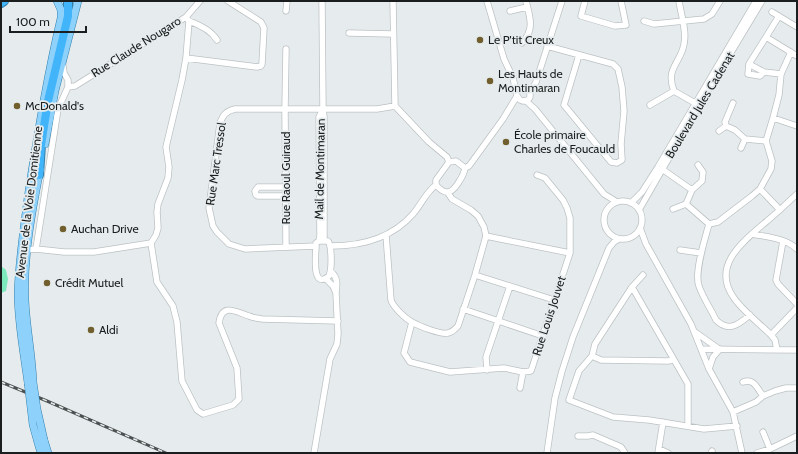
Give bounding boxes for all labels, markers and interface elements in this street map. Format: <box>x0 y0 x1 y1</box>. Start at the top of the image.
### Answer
scale bar <box>10 8 86 34</box>
street label: Rue Claude Nougaro <box>88 13 184 80</box>
text: 100 m <box>16 14 50 29</box>
place label: Le P'tit Creux <box>488 32 554 47</box>
marker: Le P'tit Creux <box>475 35 485 45</box>
street label: Boulevard Jules Cadenat <box>662 49 737 161</box>
place label: Les Hauts de Montimaran <box>498 66 563 95</box>
marker: Les Hauts de Montimaran <box>485 76 495 86</box>
place label: McDonald's <box>25 98 84 113</box>
marker: McDonald's <box>12 101 22 111</box>
street label: Mail de Montimaran <box>311 118 328 220</box>
street label: Rue Marc Tressol <box>202 121 229 207</box>
street label: Avenue de la Voie Domitienne <box>12 125 45 279</box>
place label: École primaire Charles de Foucauld <box>514 127 615 156</box>
street label: Rue Raoul Guiraud <box>278 132 293 224</box>
marker: École primaire Charles de Foucauld <box>501 137 511 147</box>
place label: Auchan Drive <box>71 221 139 236</box>
marker: Auchan Drive <box>58 224 68 234</box>
street label: Rue Louis Jouvet <box>529 274 568 358</box>
place label: Crédit Mutuel <box>55 275 123 290</box>
marker: Crédit Mutuel <box>42 278 52 288</box>
place label: Aldi <box>99 322 118 337</box>
marker: Aldi <box>86 325 96 335</box>

